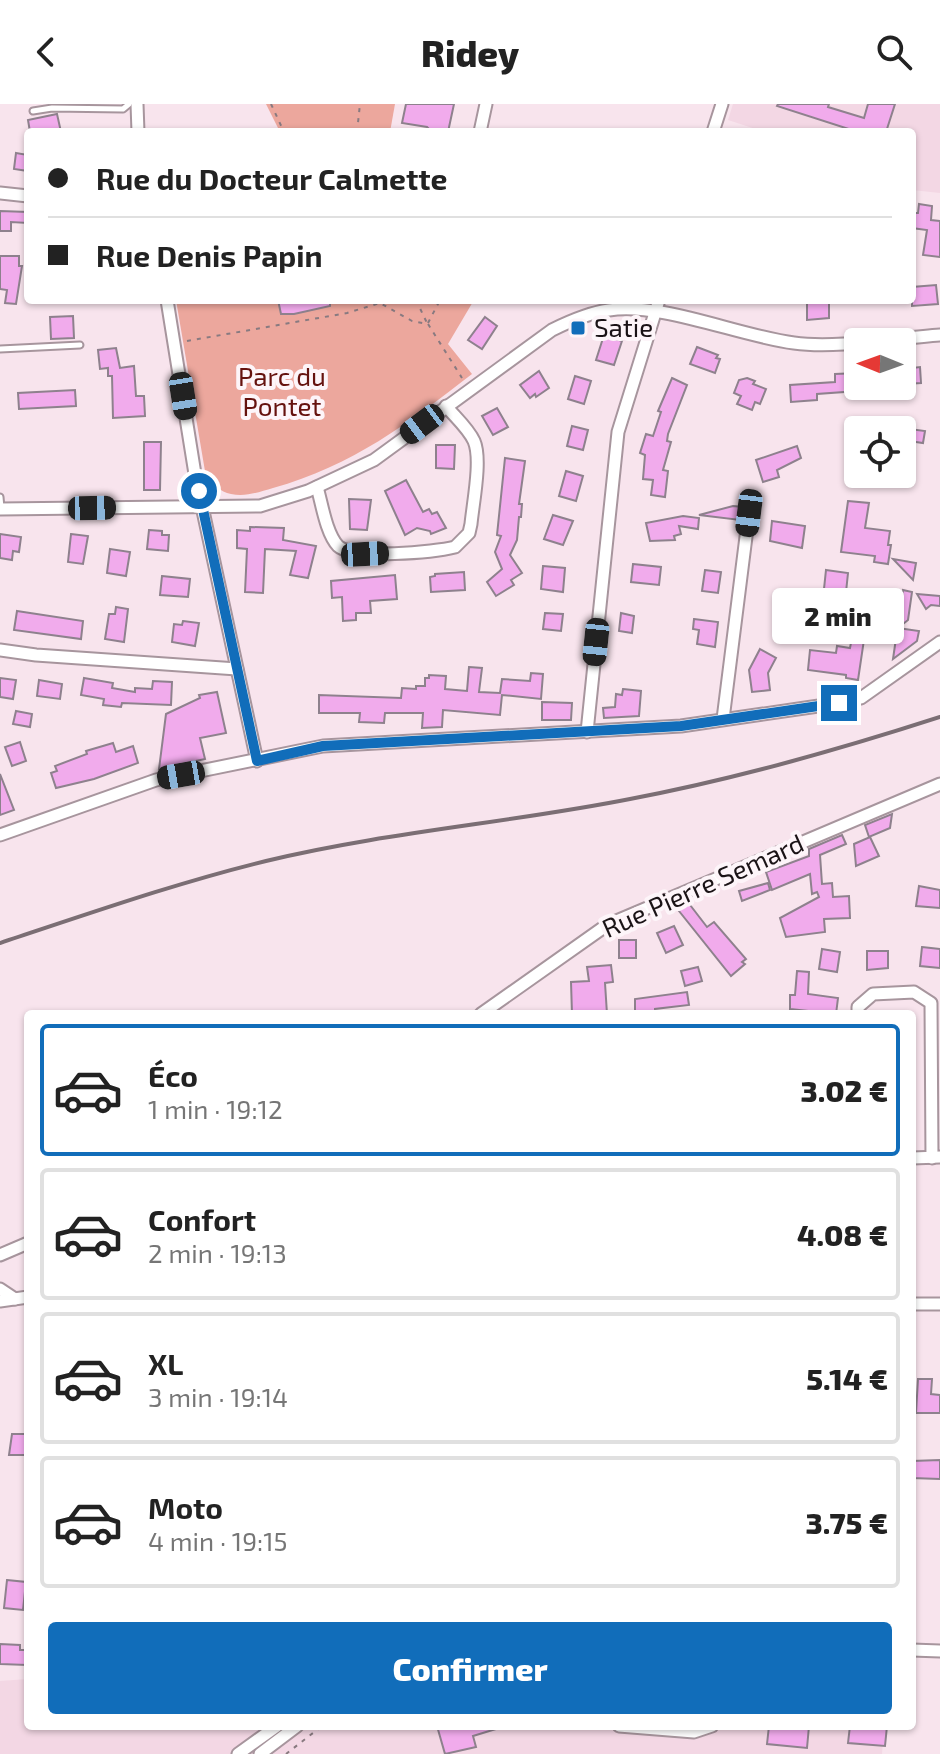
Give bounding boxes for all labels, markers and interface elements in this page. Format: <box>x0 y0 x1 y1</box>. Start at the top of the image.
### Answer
icon: back <box>24 30 68 74</box>
icon: search <box>872 30 916 74</box>
text: Ridey <box>421 31 519 74</box>
text: Rue du Docteur Calmette <box>96 160 447 196</box>
text: Rue Denis Papin <box>96 237 323 273</box>
place label: Satie <box>594 311 653 342</box>
marker: Satie <box>569 319 587 337</box>
north arrow <box>844 328 916 400</box>
map controls <box>844 328 916 488</box>
park label: Parc du Pontet <box>238 360 326 421</box>
car <box>167 370 199 422</box>
car <box>396 400 448 448</box>
button: locate <box>844 416 916 488</box>
route start <box>181 473 217 509</box>
car <box>734 488 764 538</box>
car <box>68 496 116 520</box>
car <box>340 541 390 567</box>
callout: 2 min <box>773 587 905 643</box>
text: 2 min <box>804 600 872 631</box>
car <box>582 617 610 667</box>
route end <box>821 685 857 721</box>
car <box>155 759 207 791</box>
street label: Rue Pierre Semard <box>597 826 808 943</box>
icon: car <box>52 1054 124 1126</box>
text: Éco <box>148 1057 198 1093</box>
text: 3.02 € <box>800 1072 888 1108</box>
text: 1 min · 19:12 <box>148 1093 283 1124</box>
icon: car <box>52 1198 124 1270</box>
text: Confort <box>148 1201 256 1237</box>
text: 4.08 € <box>797 1216 888 1252</box>
text: 2 min · 19:13 <box>148 1237 287 1268</box>
icon: car <box>52 1342 124 1414</box>
text: XL <box>148 1345 183 1381</box>
text: 5.14 € <box>806 1360 888 1396</box>
text: 3 min · 19:14 <box>148 1381 288 1412</box>
icon: car <box>52 1486 124 1558</box>
text: Moto <box>148 1489 223 1525</box>
text: 3.75 € <box>806 1504 888 1540</box>
text: 4 min · 19:15 <box>148 1525 288 1556</box>
button: Confirmer <box>48 1622 892 1714</box>

